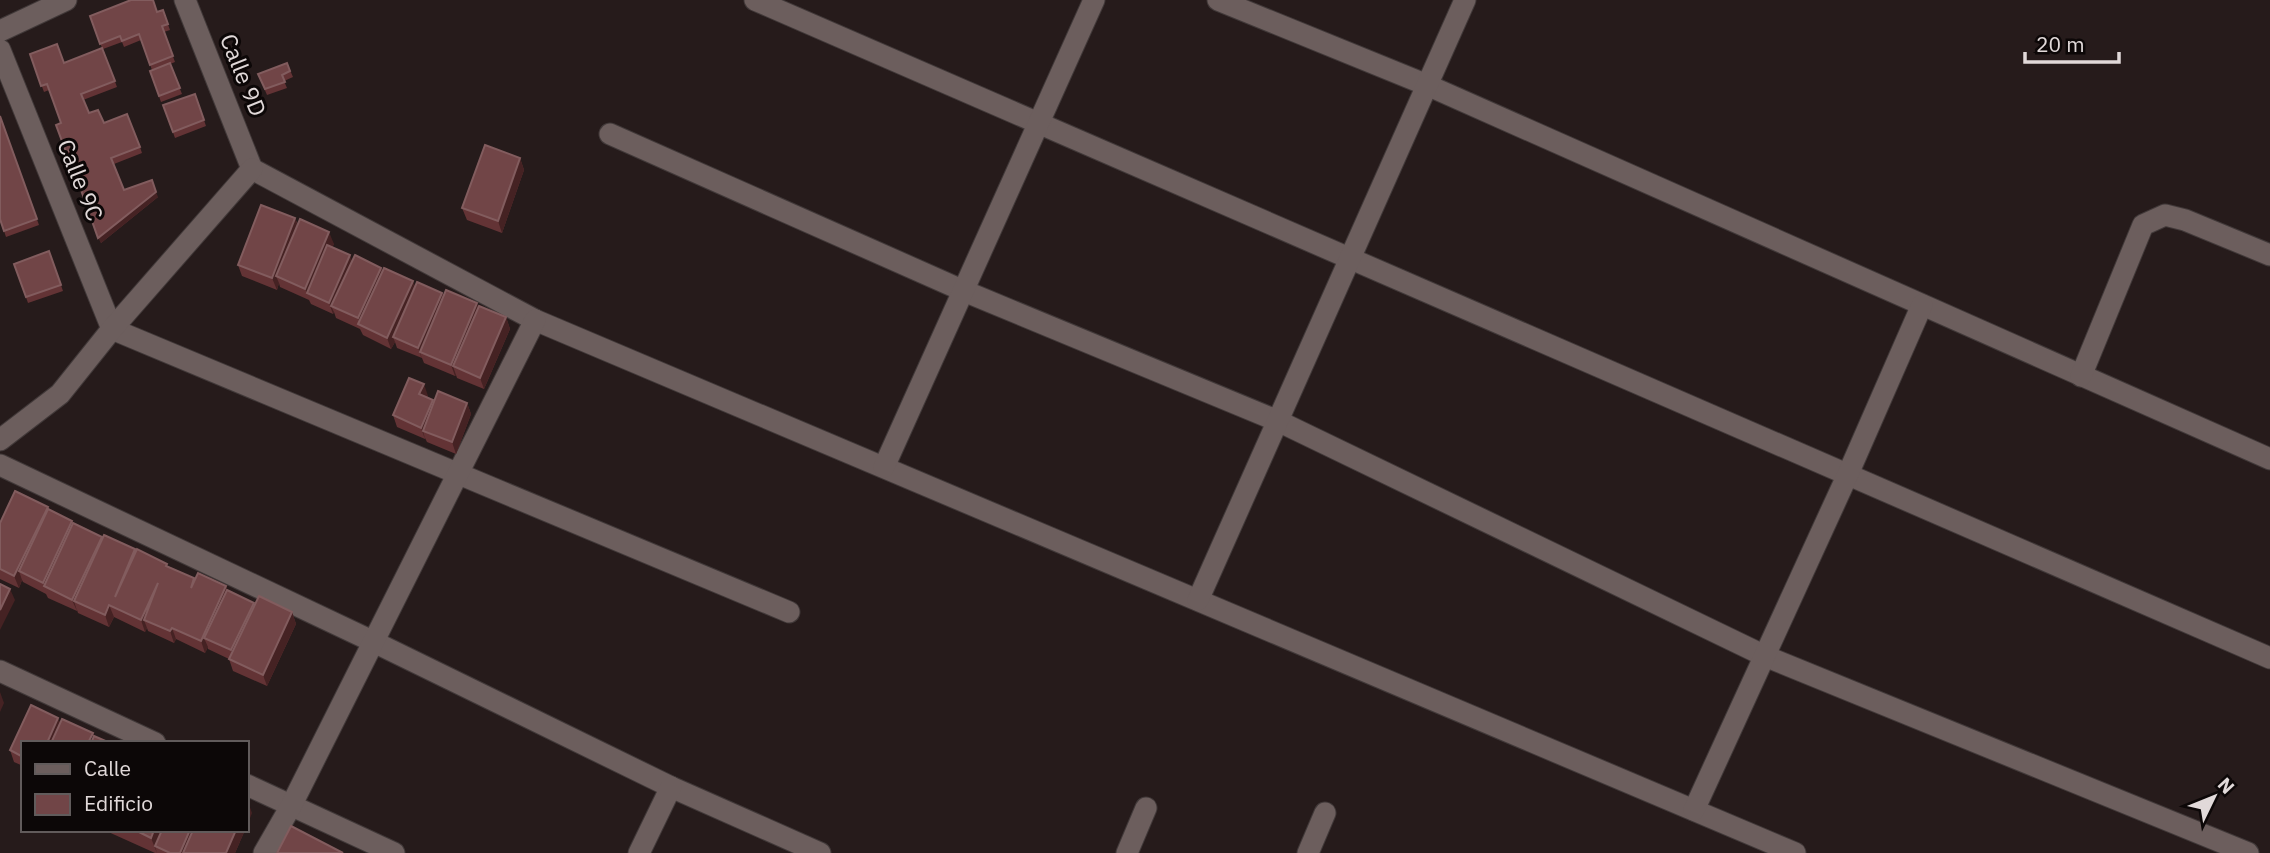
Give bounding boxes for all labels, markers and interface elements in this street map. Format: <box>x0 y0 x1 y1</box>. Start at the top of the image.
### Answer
scale bar <box>2025 21 2120 65</box>
street label: Calle 9D <box>214 29 274 120</box>
text: 20 m <box>2036 30 2085 58</box>
street label: Calle 9C <box>51 135 111 225</box>
legend <box>21 741 248 832</box>
text: Calle <box>84 754 131 782</box>
north arrow <box>2179 762 2249 832</box>
text: N <box>2213 772 2240 799</box>
text: Edificio <box>84 789 153 817</box>

